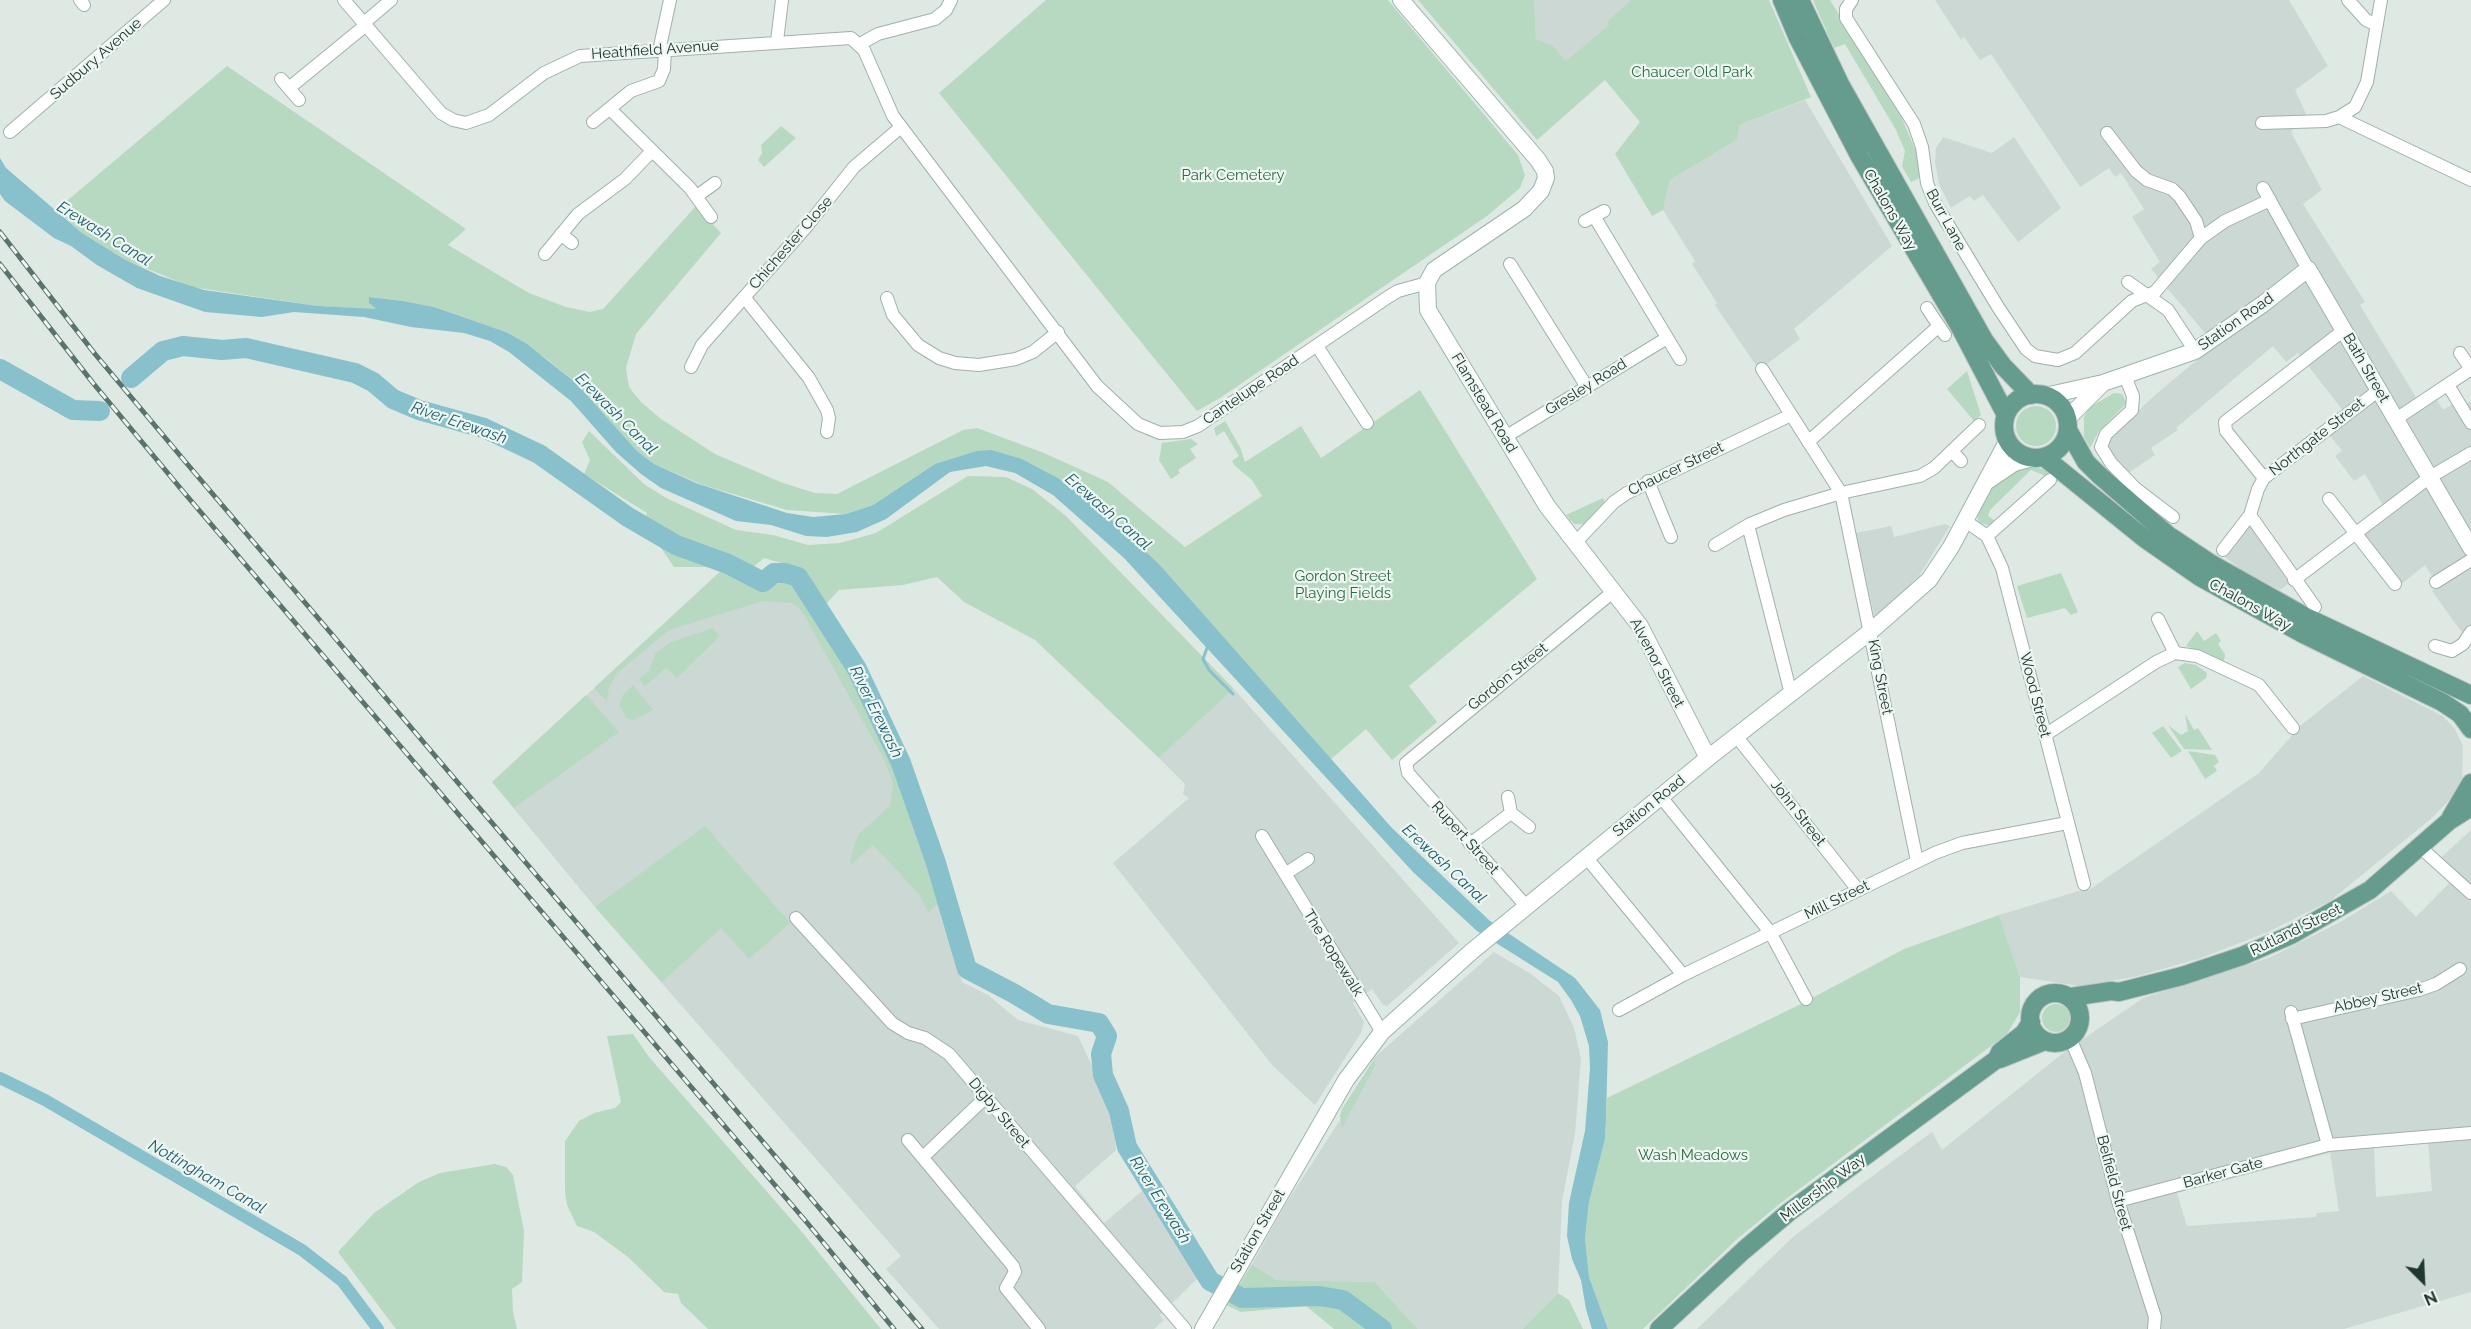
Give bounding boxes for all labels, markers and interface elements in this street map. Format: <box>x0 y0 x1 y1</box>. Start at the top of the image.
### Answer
street label: Sudbury Avenue <box>47 14 145 104</box>
street label: Heathfield Avenue <box>591 37 719 63</box>
park label: Chaucer Old Park <box>1631 63 1753 81</box>
park label: Park Cemetery <box>1181 166 1285 184</box>
street label: Chalons Way <box>1859 166 1921 254</box>
street label: Burr Lane <box>1922 186 1970 254</box>
street label: Chichester Close <box>746 193 836 293</box>
water label: Erewash Canal <box>53 197 155 271</box>
street label: Station Road <box>2195 289 2277 355</box>
street label: Bath Street <box>2339 330 2393 406</box>
street label: Flamstead Road <box>1447 350 1521 456</box>
street label: Cantelupe Road <box>1200 351 1302 429</box>
street label: Gresley Road <box>1542 355 1630 419</box>
water label: Erewash Canal <box>571 369 661 459</box>
street label: Northgate Street <box>2266 394 2368 480</box>
water label: River Erewash <box>409 398 509 448</box>
street label: Chaucer Street <box>1625 438 1727 500</box>
water label: Erewash Canal <box>1061 469 1155 555</box>
park label: Gordon Street Playing Fields <box>1294 567 1392 602</box>
street label: Chalons Way <box>2206 575 2294 635</box>
street label: Alvenor Street <box>1626 615 1688 711</box>
street label: King Street <box>1864 638 1896 716</box>
street label: Gordon Street <box>1465 639 1551 715</box>
street label: Wood Street <box>2016 650 2054 740</box>
water label: River Erewash <box>845 663 907 761</box>
street label: Station Road <box>1609 771 1689 841</box>
street label: John Street <box>1767 776 1829 850</box>
street label: Rupert Street <box>1427 798 1503 878</box>
water label: Erewash Canal <box>1398 820 1490 908</box>
street label: Mill Street <box>1802 877 1872 923</box>
street label: Rutland Street <box>2247 900 2345 960</box>
street label: The Ropewalk <box>1299 906 1367 1000</box>
street label: Abbey Street <box>2332 979 2424 1017</box>
street label: Digby Street <box>965 1074 1033 1152</box>
street label: Belfield Street <box>2093 1133 2135 1233</box>
water label: Nottingham Canal <box>145 1136 269 1218</box>
park label: Wash Meadows <box>1638 1146 1748 1164</box>
street label: Millership Way <box>1777 1150 1869 1226</box>
water label: River Erewash <box>1125 1153 1195 1247</box>
street label: Barker Gate <box>2181 1154 2265 1192</box>
street label: Station Street <box>1227 1186 1289 1276</box>
north arrow <box>2393 1251 2453 1311</box>
text: N <box>2421 1287 2440 1309</box>

